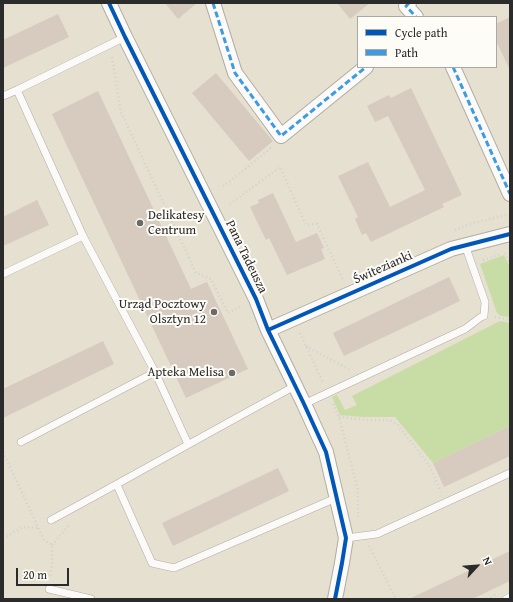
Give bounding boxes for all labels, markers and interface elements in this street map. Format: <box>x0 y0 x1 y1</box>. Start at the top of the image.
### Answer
legend <box>357 16 497 68</box>
text: Cycle path <box>395 24 447 41</box>
text: Path <box>395 44 418 61</box>
place label: Delikatesy Centrum <box>148 208 204 239</box>
marker: Delikatesy Centrum <box>135 218 145 228</box>
street label: Pana Tadeusza <box>222 218 270 296</box>
street label: Świtezianki <box>351 248 415 288</box>
place label: Urząd Pocztowy Olsztyn 12 <box>119 297 206 328</box>
marker: Urząd Pocztowy Olsztyn 12 <box>209 307 219 317</box>
place label: Apteka Melisa <box>147 365 224 381</box>
marker: Apteka Melisa <box>227 368 237 378</box>
north arrow <box>457 546 497 586</box>
text: N <box>479 554 497 568</box>
scale bar <box>18 560 71 586</box>
text: 20 m <box>23 566 47 583</box>

